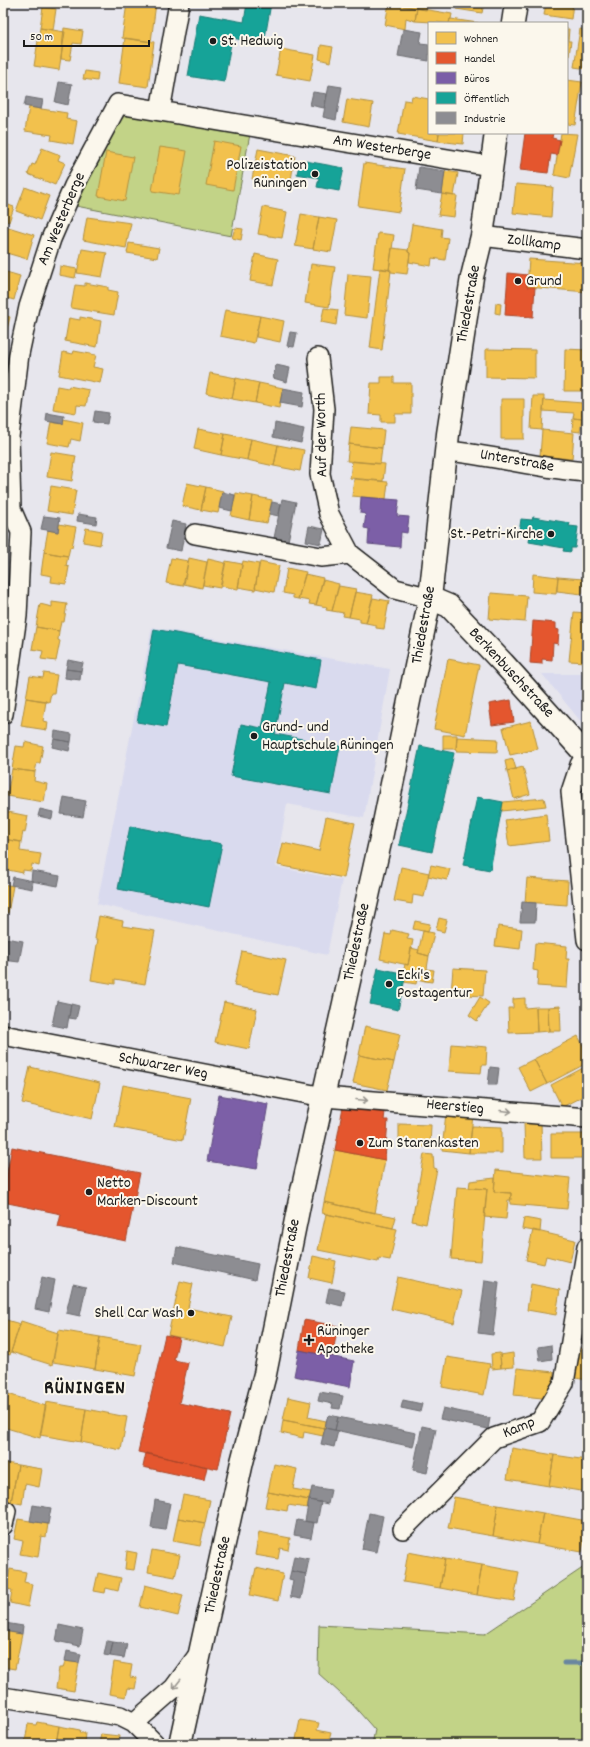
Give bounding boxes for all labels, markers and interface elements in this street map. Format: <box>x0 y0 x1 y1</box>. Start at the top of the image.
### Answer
scale bar <box>24 22 149 48</box>
legend <box>428 22 568 134</box>
text: 50 m <box>30 29 53 46</box>
place label: St. Hedwig <box>221 30 283 53</box>
text: Wohnen <box>464 31 499 48</box>
marker: St. Hedwig <box>208 36 218 46</box>
text: Handel <box>464 51 495 68</box>
text: Büros <box>464 71 490 88</box>
text: Öffentlich <box>464 91 509 108</box>
text: Industrie <box>464 111 505 128</box>
street label: Am Westerberge <box>331 129 433 167</box>
place label: Polizeistation Rüningen <box>226 154 307 195</box>
street label: Am Westerberge <box>32 169 92 269</box>
marker: Polizeistation Rüningen <box>310 169 320 179</box>
street label: Zollkamp <box>506 228 562 258</box>
street label: Thiedestraße <box>451 263 487 345</box>
place label: Grund <box>526 270 562 293</box>
marker: Grund <box>513 276 523 286</box>
street label: Auf der Worth <box>310 393 334 477</box>
street label: Unterstraße <box>478 443 556 479</box>
place label: St.-Petri-Kirche <box>450 523 543 546</box>
marker: St.-Petri-Kirche <box>546 529 556 539</box>
street label: Thiedestraße <box>406 584 442 666</box>
street label: Berkenbuschstraße <box>463 623 559 723</box>
place label: Grund- und Hauptschule Rüningen <box>262 716 394 757</box>
marker: Grund- und Hauptschule Rüningen <box>249 731 259 741</box>
street label: Thiedestraße <box>338 901 376 983</box>
place label: Ecki's Postagentur <box>397 964 472 1005</box>
marker: Ecki's Postagentur <box>384 979 394 989</box>
street label: Schwarzer Weg <box>116 1046 210 1086</box>
street label: Heerstieg <box>425 1093 485 1121</box>
one-way arrow <box>355 1096 368 1103</box>
one-way arrow <box>499 1108 512 1115</box>
place label: Zum Starenkasten <box>368 1132 479 1155</box>
marker: Zum Starenkasten <box>355 1138 365 1148</box>
place label: Netto Marken-Discount <box>97 1172 198 1213</box>
marker: Netto Marken-Discount <box>84 1187 94 1197</box>
street label: Thiedestraße <box>269 1217 307 1299</box>
place label: Shell Car Wash <box>95 1302 183 1325</box>
marker: Shell Car Wash <box>186 1308 196 1318</box>
place label: Rüninger Apotheke <box>317 1320 374 1361</box>
marker: Rüninger Apotheke <box>304 1335 314 1345</box>
district label: RÜNINGEN <box>44 1375 126 1403</box>
street label: Kamp <box>499 1411 539 1445</box>
street label: Thiedestraße <box>199 1534 237 1616</box>
one-way arrow <box>172 1678 181 1689</box>

